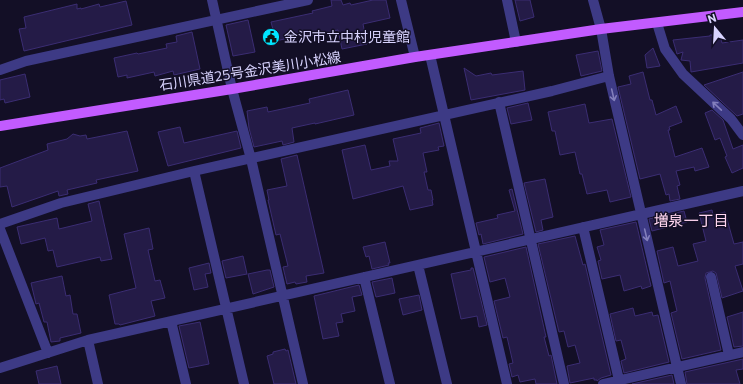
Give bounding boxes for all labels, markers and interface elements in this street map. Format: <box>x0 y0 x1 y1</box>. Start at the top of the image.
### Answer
north arrow <box>695 8 735 48</box>
text: N <box>706 11 718 25</box>
public building icon: 金沢市立中村児童館 <box>261 27 281 47</box>
place label: 金沢市立中村児童館 <box>284 28 410 45</box>
street label: 石川県道25号金沢美川小松線 <box>158 48 342 93</box>
one-way arrow <box>610 88 618 101</box>
one-way arrow <box>712 101 722 110</box>
district label: 増泉一丁目 <box>653 211 729 229</box>
one-way arrow <box>643 228 651 241</box>

